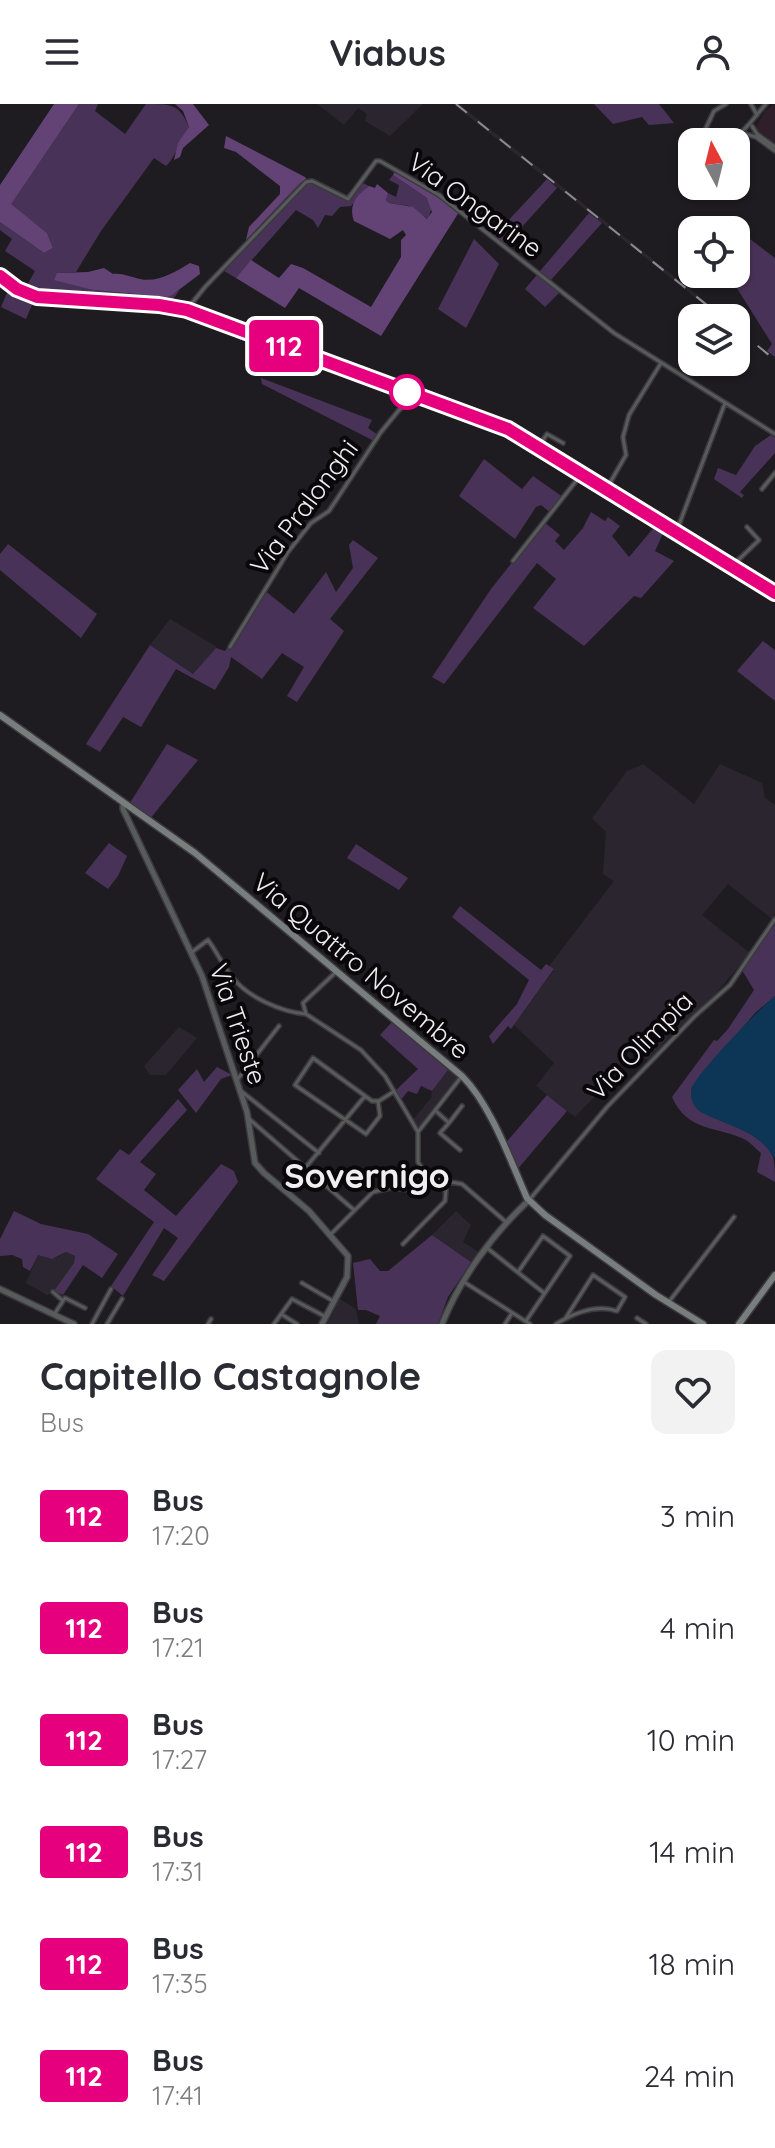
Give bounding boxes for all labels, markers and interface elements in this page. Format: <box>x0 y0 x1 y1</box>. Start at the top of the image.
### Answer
icon: menu <box>40 30 84 74</box>
text: Viabus <box>329 30 446 75</box>
icon: person <box>691 30 735 74</box>
north arrow <box>678 128 750 200</box>
map controls <box>678 128 750 376</box>
street label: Via Ongarine <box>402 145 549 264</box>
button: locate <box>678 216 750 288</box>
button: layers <box>678 304 750 376</box>
line badge: 112 <box>238 320 330 372</box>
text: 112 <box>265 328 303 363</box>
unlabelled marker <box>390 375 424 409</box>
street label: Via Pralonghi <box>242 433 365 580</box>
street label: Via Quattro Novembre <box>246 865 476 1066</box>
street label: Via Trieste <box>202 959 275 1089</box>
street label: Via Olimpia <box>580 985 699 1107</box>
district label: Sovernigo <box>284 1154 450 1197</box>
button: heart <box>651 1350 735 1434</box>
text: Capitello Castagnole <box>40 1352 421 1400</box>
text: Bus <box>40 1406 84 1439</box>
text: Bus <box>152 1481 204 1519</box>
text: 3 min <box>660 1497 735 1535</box>
text: 112 <box>65 1498 103 1533</box>
text: 17:20 <box>152 1519 210 1552</box>
text: Bus <box>152 1593 204 1631</box>
text: 4 min <box>660 1609 735 1647</box>
text: 112 <box>65 1610 103 1645</box>
text: 17:21 <box>152 1631 204 1664</box>
text: Bus <box>152 1705 204 1743</box>
text: 10 min <box>647 1721 735 1759</box>
text: 112 <box>65 1722 103 1757</box>
text: 17:27 <box>152 1743 207 1776</box>
text: Bus <box>152 1817 204 1855</box>
text: 14 min <box>649 1833 735 1871</box>
text: 112 <box>65 1834 103 1869</box>
text: 17:31 <box>152 1855 203 1888</box>
text: Bus <box>152 1929 204 1967</box>
text: 18 min <box>648 1945 735 1983</box>
text: 112 <box>65 1946 103 1981</box>
text: 17:35 <box>152 1967 208 2000</box>
text: Bus <box>152 2041 204 2079</box>
text: 24 min <box>644 2057 735 2095</box>
text: 112 <box>65 2058 103 2093</box>
text: 17:41 <box>152 2079 203 2112</box>

